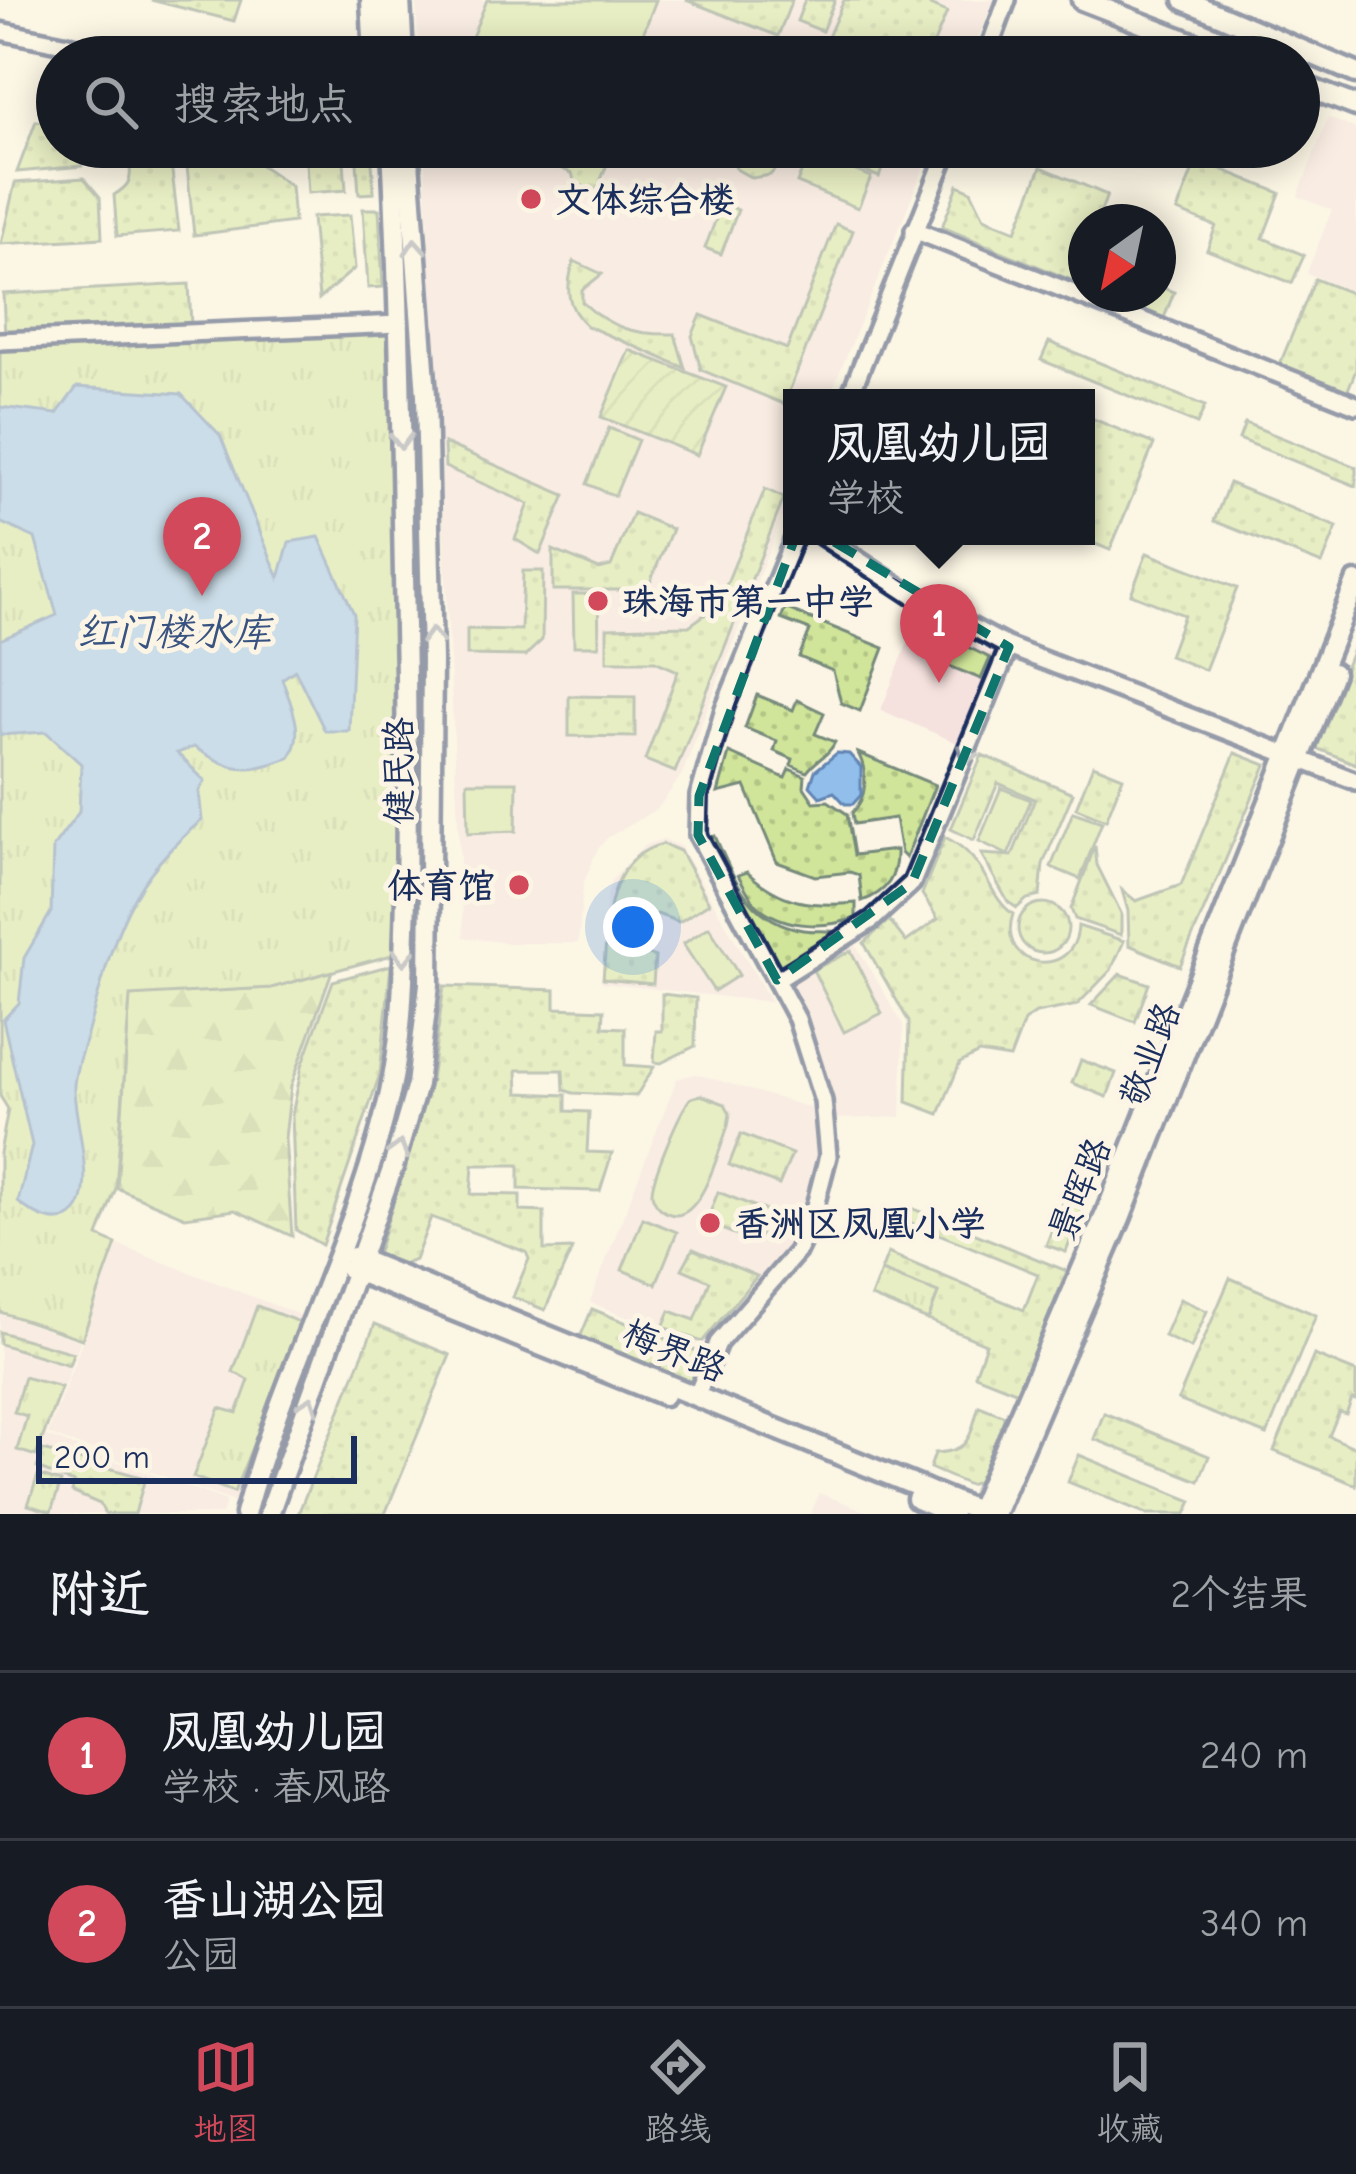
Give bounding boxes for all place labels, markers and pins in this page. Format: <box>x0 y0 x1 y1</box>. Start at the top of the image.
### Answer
place label: 文体综合楼 <box>555 180 735 221</box>
marker: 文体综合楼 <box>518 186 544 212</box>
pin: 2 <box>163 497 241 596</box>
place label: 珠海市第一中学 <box>622 582 874 623</box>
pin: 1 <box>900 584 978 683</box>
marker: 珠海市第一中学 <box>585 588 611 614</box>
place label: 体育馆 <box>387 866 495 907</box>
marker: 体育馆 <box>506 872 532 898</box>
place label: 香洲区凤凰小学 <box>734 1204 986 1245</box>
marker: 香洲区凤凰小学 <box>697 1210 723 1236</box>

